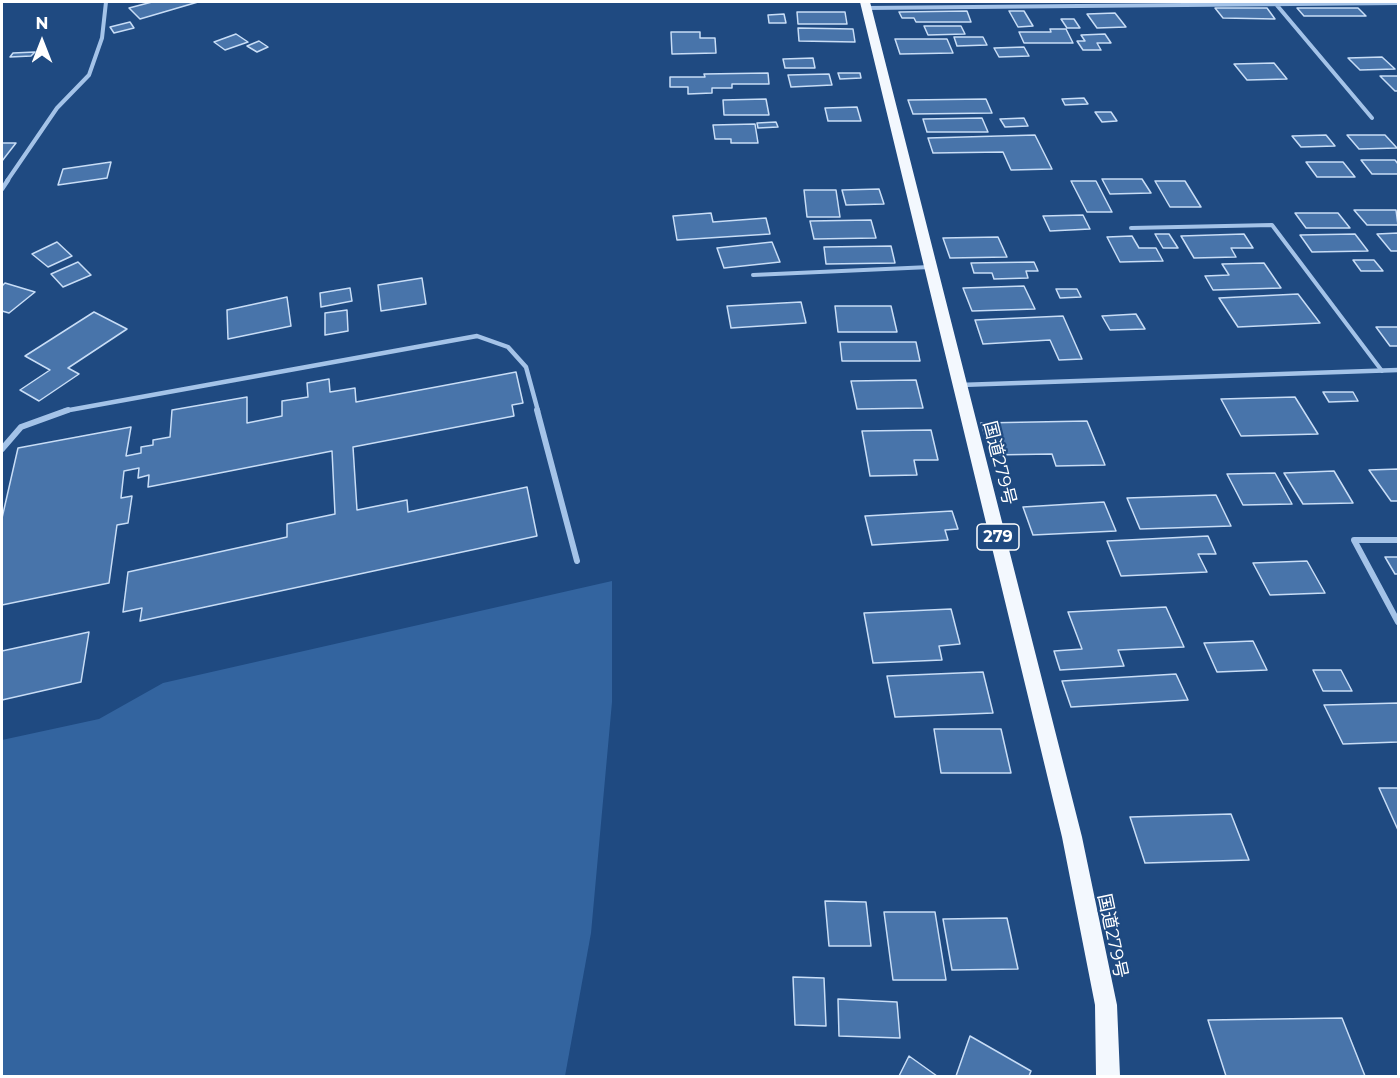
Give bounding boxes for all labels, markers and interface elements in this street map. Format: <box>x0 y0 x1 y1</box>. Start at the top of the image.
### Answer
north arrow <box>12 12 72 72</box>
text: N <box>36 14 48 33</box>
street label: 国道279号 <box>978 419 1020 507</box>
road number: 279 <box>977 524 1019 550</box>
street label: 国道279号 <box>1093 892 1131 980</box>

